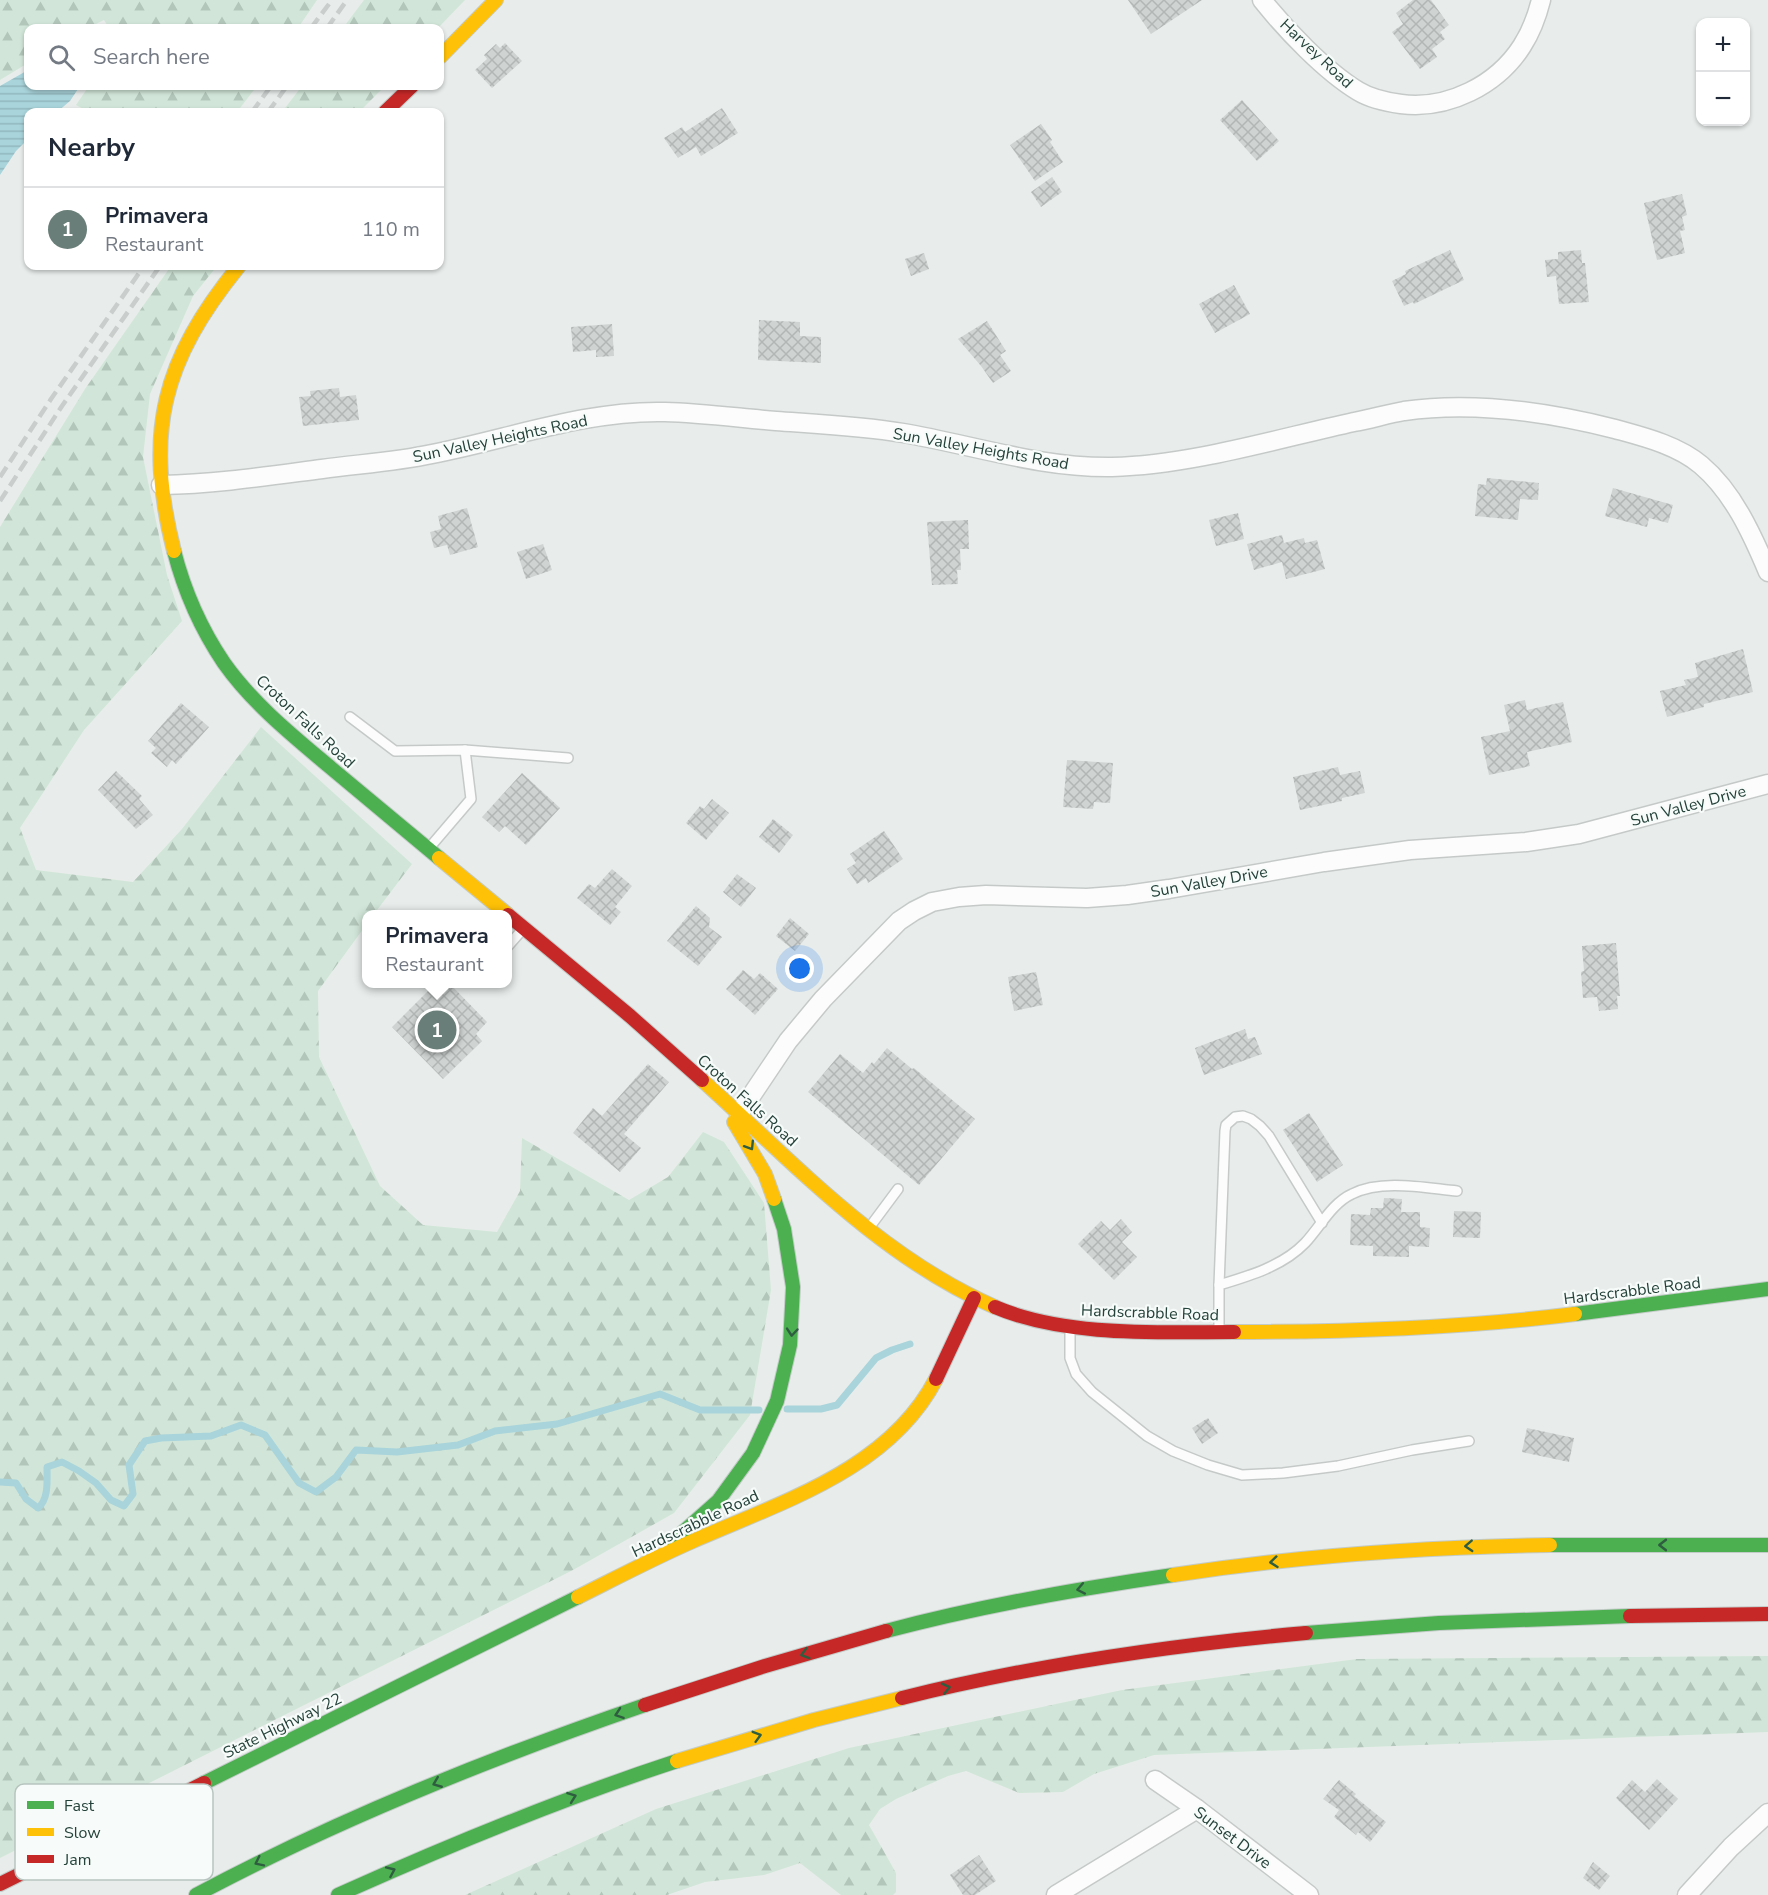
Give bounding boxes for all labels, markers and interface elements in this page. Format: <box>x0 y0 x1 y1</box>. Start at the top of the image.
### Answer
street label: Harvey Road <box>1275 14 1358 93</box>
map controls <box>1696 18 1750 126</box>
button: + <box>1696 18 1750 72</box>
search box <box>24 24 444 90</box>
icon: search <box>45 41 78 74</box>
text: Search here <box>93 42 210 72</box>
button: − <box>1696 72 1750 126</box>
text: Nearby <box>48 130 135 165</box>
text: Primavera <box>105 201 208 231</box>
text: 1 <box>62 216 74 243</box>
text: 110 m <box>362 216 420 243</box>
text: Restaurant <box>105 231 203 258</box>
street label: Sun Valley Heights Road <box>411 410 590 468</box>
street label: Sun Valley Heights Road <box>891 423 1071 475</box>
street label: Croton Falls Road <box>251 670 360 773</box>
street label: Sun Valley Drive <box>1628 780 1748 832</box>
street label: Sun Valley Drive <box>1149 861 1270 903</box>
popup <box>362 910 512 988</box>
text: Primavera <box>385 921 489 951</box>
text: Restaurant <box>385 951 483 978</box>
your location <box>785 954 814 983</box>
pin: 1 <box>418 1008 456 1052</box>
street label: Croton Falls Road <box>692 1050 802 1152</box>
one-way arrow <box>742 1140 754 1150</box>
street label: Hardscrabble Road <box>1562 1272 1702 1310</box>
street label: Hardscrabble Road <box>1081 1300 1219 1326</box>
one-way arrow <box>786 1328 799 1337</box>
street label: Hardscrabble Road <box>628 1485 763 1563</box>
one-way arrow <box>1659 1539 1668 1551</box>
one-way arrow <box>1464 1540 1473 1553</box>
one-way arrow <box>1270 1555 1279 1567</box>
one-way arrow <box>1076 1582 1086 1595</box>
one-way arrow <box>800 1647 811 1659</box>
one-way arrow <box>941 1682 951 1695</box>
street label: State Highway 22 <box>219 1688 345 1764</box>
one-way arrow <box>614 1706 625 1719</box>
one-way arrow <box>752 1731 762 1744</box>
one-way arrow <box>432 1776 443 1788</box>
legend <box>15 1784 213 1880</box>
one-way arrow <box>566 1792 577 1804</box>
text: Fast <box>64 1795 95 1817</box>
street label: Sunset Drive <box>1189 1801 1276 1874</box>
text: Slow <box>64 1822 101 1844</box>
text: Jam <box>63 1849 91 1871</box>
one-way arrow <box>254 1855 265 1867</box>
one-way arrow <box>385 1866 396 1878</box>

